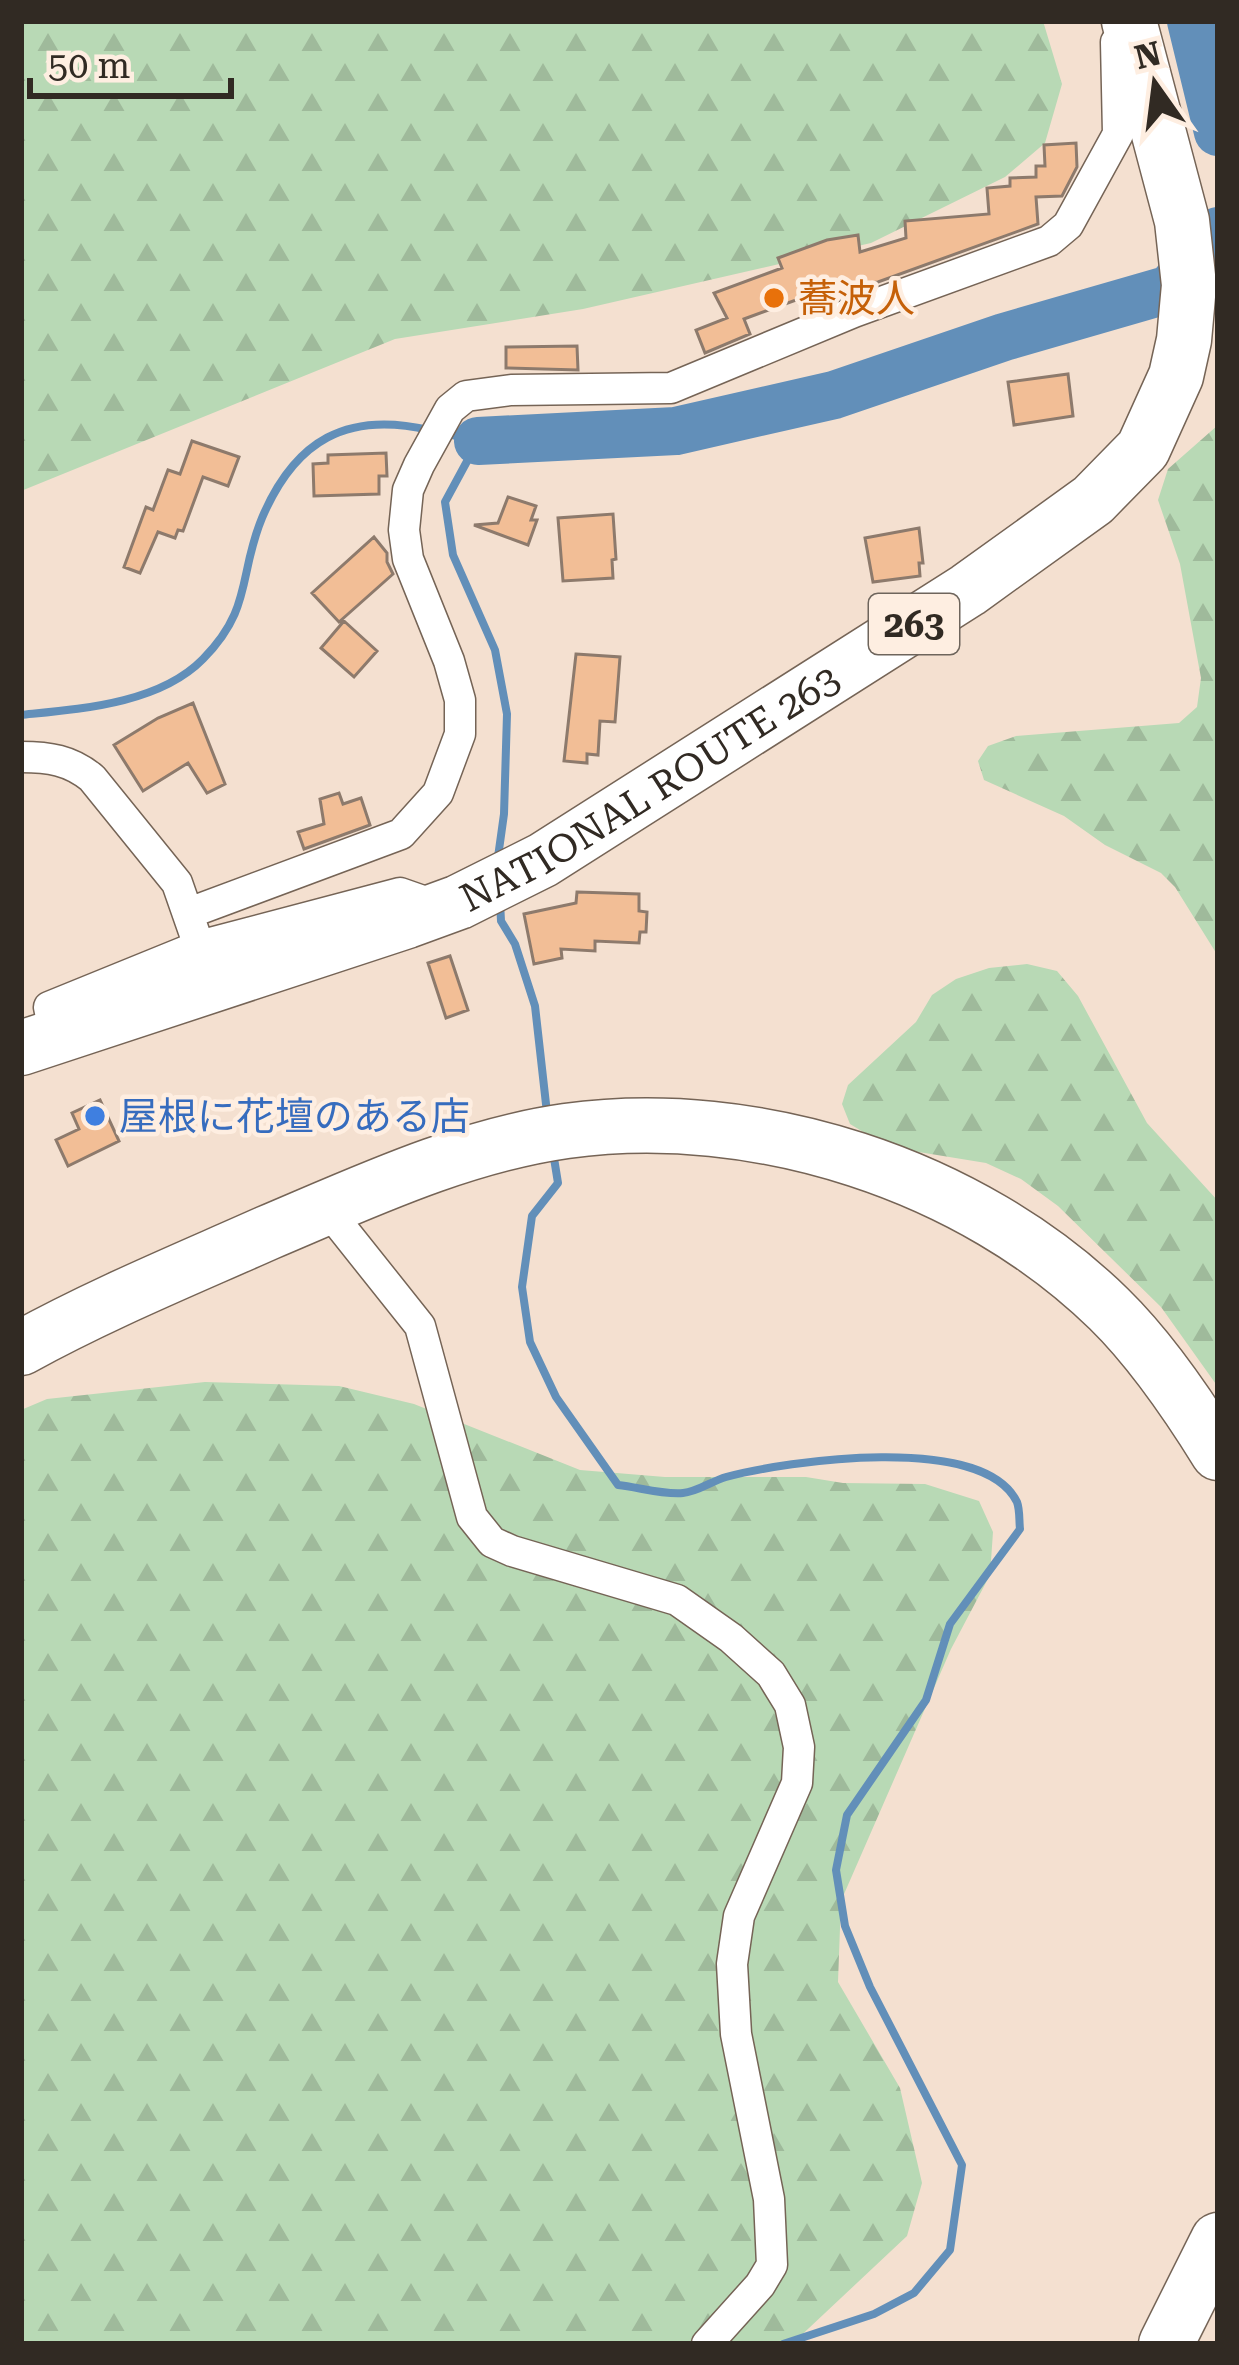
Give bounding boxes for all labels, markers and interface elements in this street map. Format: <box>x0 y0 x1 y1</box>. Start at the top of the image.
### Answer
scale bar <box>30 24 231 98</box>
north arrow <box>1095 24 1215 144</box>
text: N <box>1131 33 1165 77</box>
text: 50 m <box>48 45 130 87</box>
place label: 蕎波人 <box>798 276 915 322</box>
marker: 蕎波人 <box>761 285 787 311</box>
road number: 263 <box>869 594 959 654</box>
street label: NATIONAL ROUTE 263 <box>453 656 848 922</box>
place label: 屋根に花壇のある店 <box>119 1094 470 1140</box>
marker: 屋根に花壇のある店 <box>82 1103 108 1129</box>

